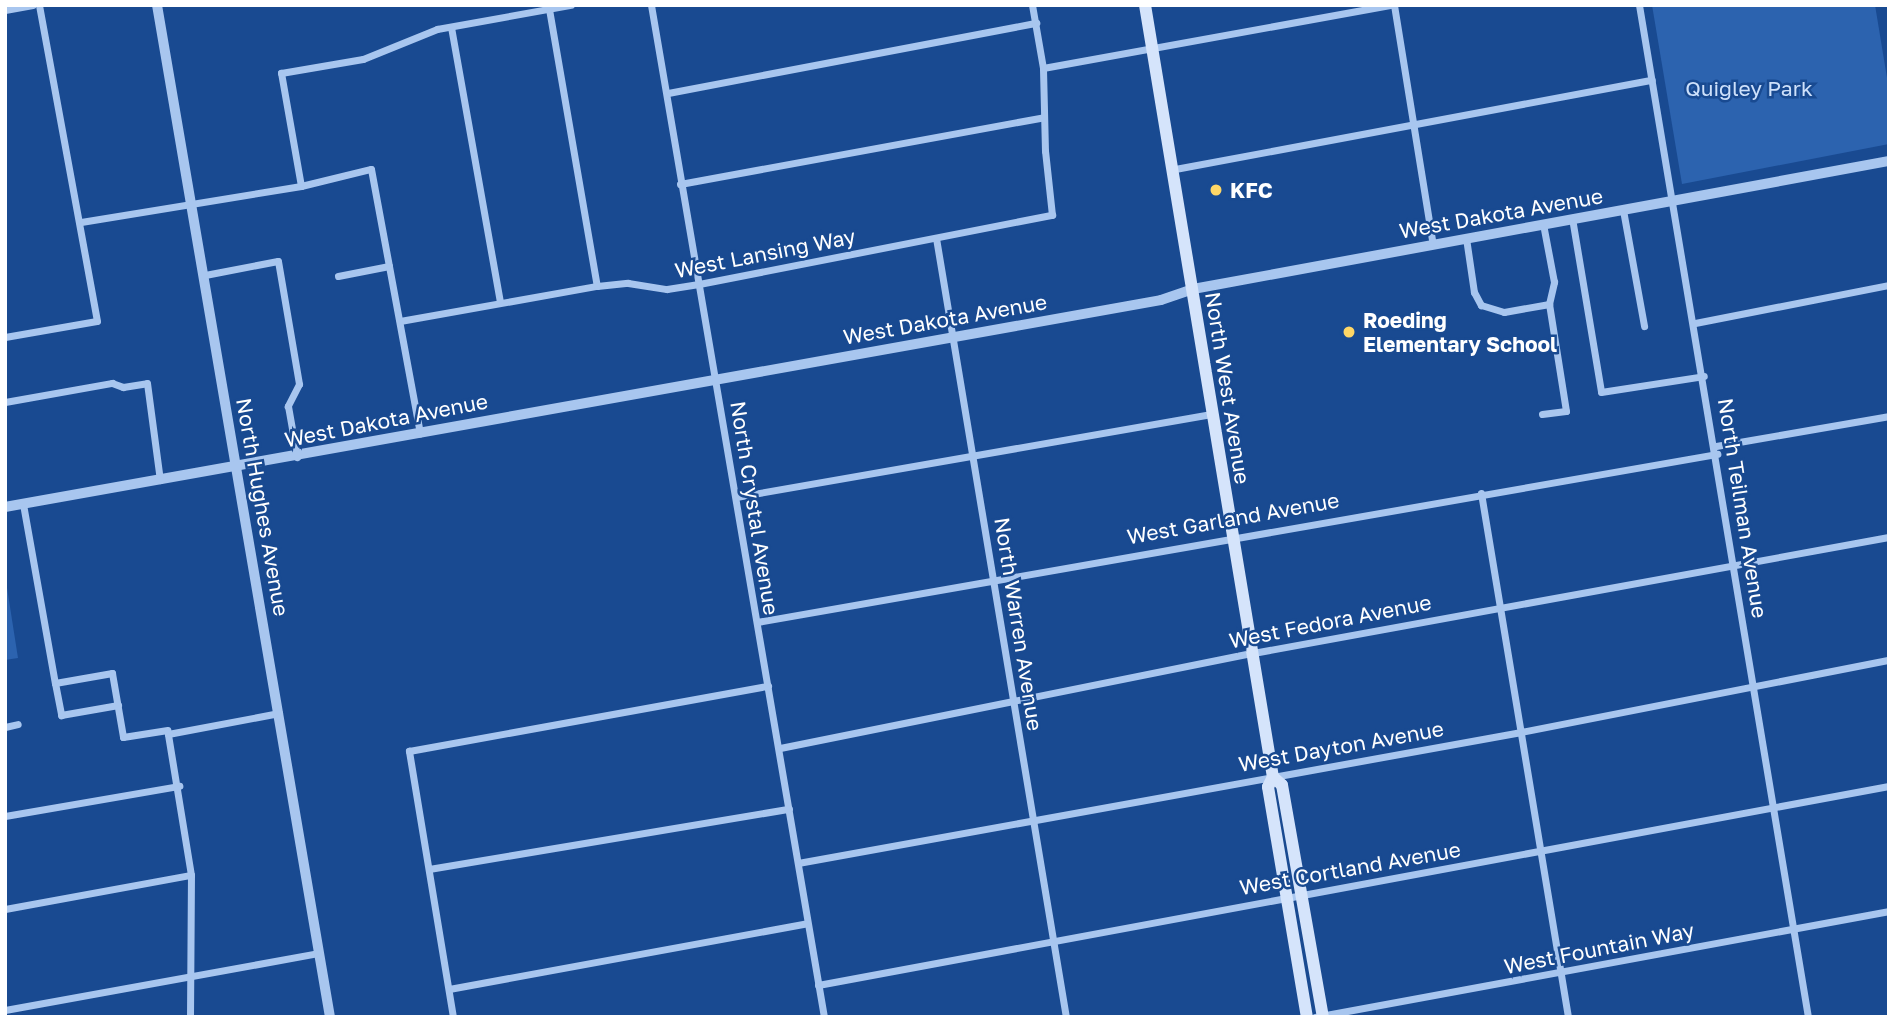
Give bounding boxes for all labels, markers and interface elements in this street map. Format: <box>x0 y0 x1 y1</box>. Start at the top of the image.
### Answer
park label: Quigley Park <box>1685 75 1813 101</box>
place label: KFC <box>1230 177 1273 203</box>
marker: KFC <box>1208 182 1224 198</box>
street label: West Dakota Avenue <box>1397 183 1605 243</box>
street label: West Lansing Way <box>672 223 858 283</box>
street label: West Dakota Avenue <box>841 289 1049 349</box>
street label: North West Avenue <box>1200 290 1256 486</box>
place label: Roeding Elementary School <box>1363 307 1557 357</box>
marker: Roeding Elementary School <box>1341 324 1357 340</box>
street label: West Dakota Avenue <box>282 388 490 452</box>
street label: North Hughes Avenue <box>231 396 295 618</box>
street label: North Teilman Avenue <box>1713 396 1773 620</box>
street label: North Crystal Avenue <box>726 399 784 617</box>
street label: West Garland Avenue <box>1125 487 1341 549</box>
street label: North Warren Avenue <box>990 516 1048 732</box>
street label: West Fedora Avenue <box>1227 589 1433 653</box>
street label: West Dayton Avenue <box>1236 716 1446 776</box>
street label: West Cortland Avenue <box>1238 836 1462 900</box>
street label: West Fountain Way <box>1502 917 1696 979</box>

